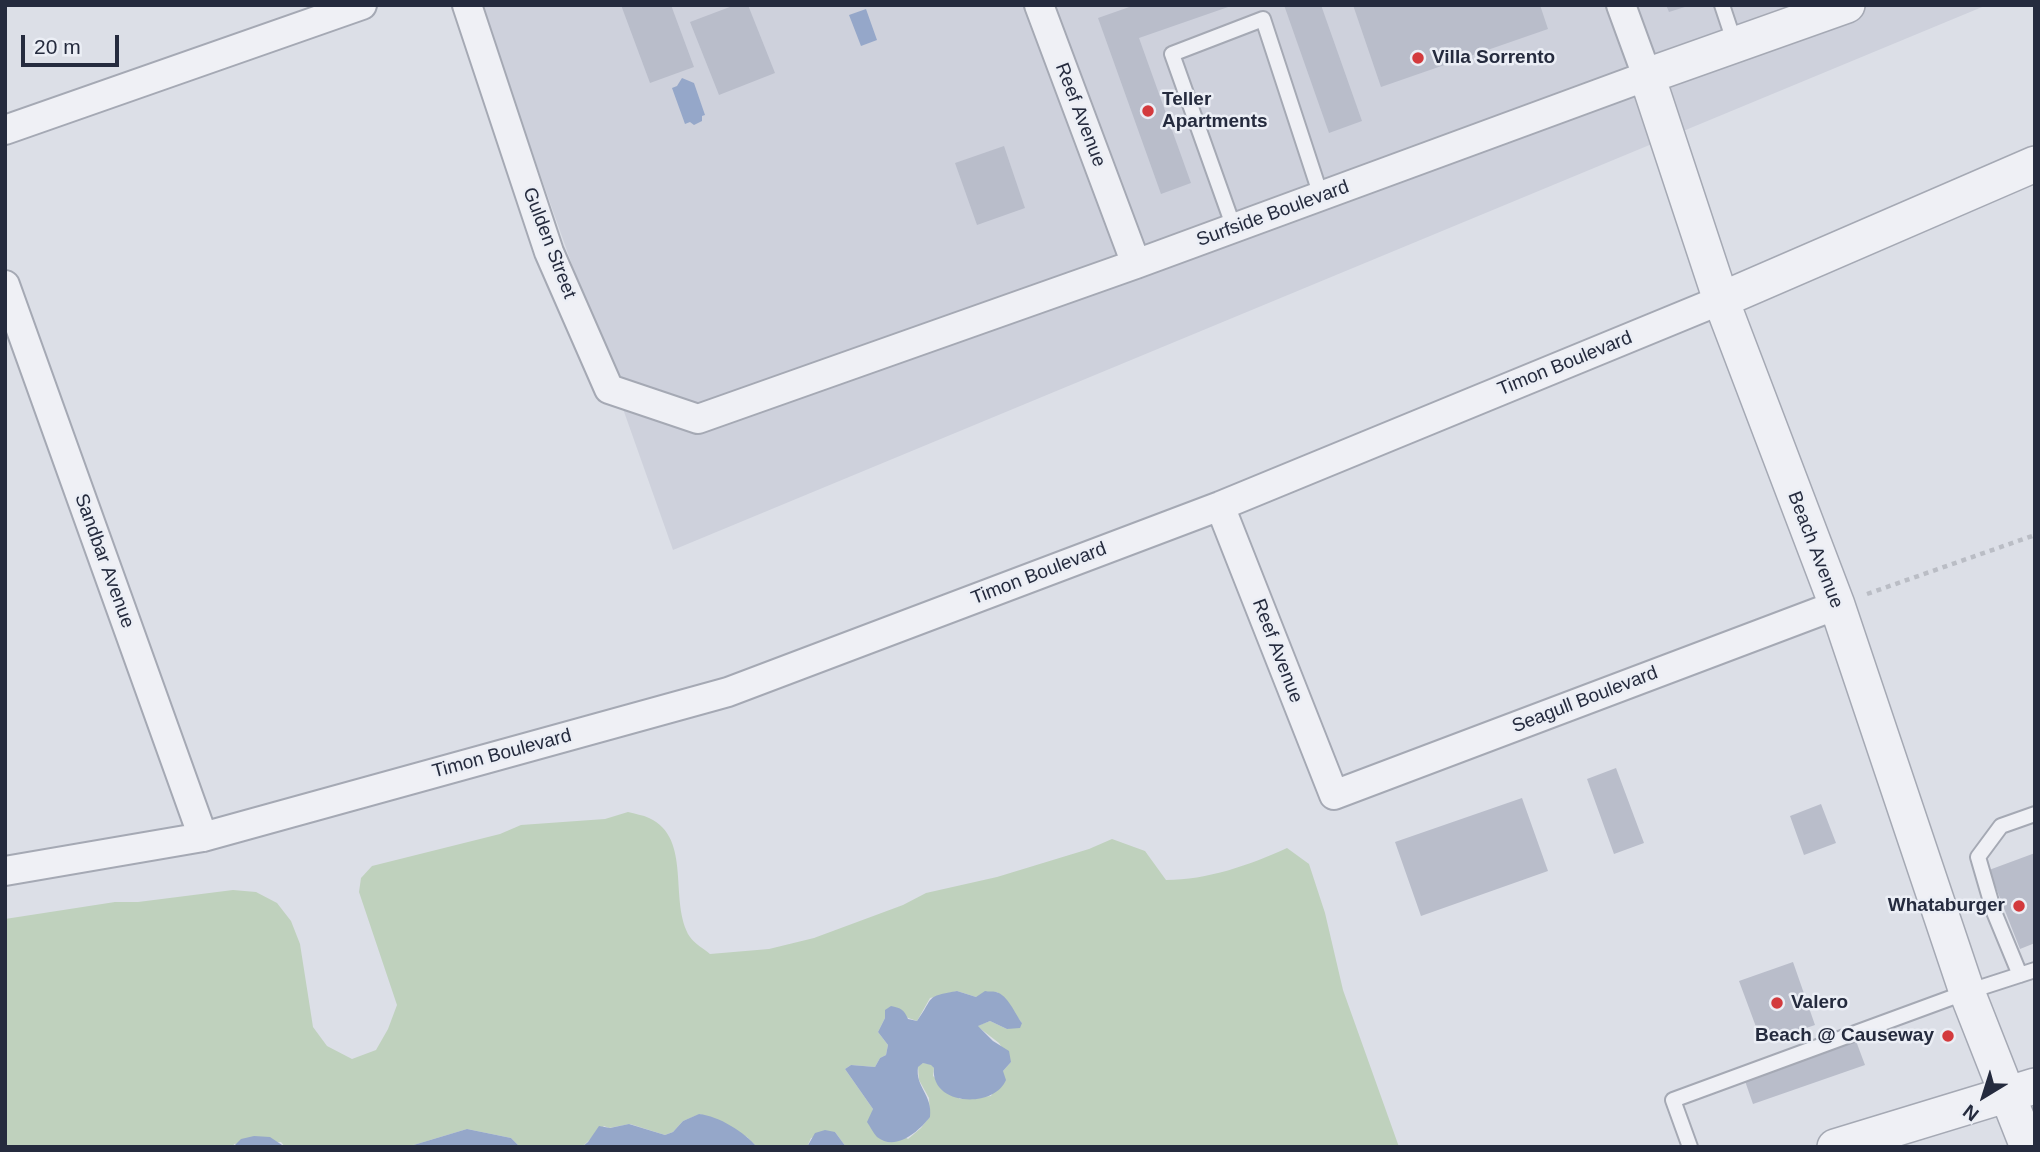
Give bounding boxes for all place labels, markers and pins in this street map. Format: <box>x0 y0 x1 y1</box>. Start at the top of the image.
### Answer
place label: Villa Sorrento <box>1432 47 1555 69</box>
marker: Villa Sorrento <box>1410 50 1426 66</box>
place label: Teller Apartments <box>1162 89 1268 133</box>
marker: Teller Apartments <box>1140 103 1156 119</box>
place label: Whataburger <box>1888 895 2005 917</box>
marker: Whataburger <box>2011 898 2027 914</box>
place label: Valero <box>1791 992 1848 1014</box>
marker: Valero <box>1769 995 1785 1011</box>
place label: Beach @ Causeway <box>1755 1025 1934 1047</box>
marker: Beach @ Causeway <box>1940 1028 1956 1044</box>

